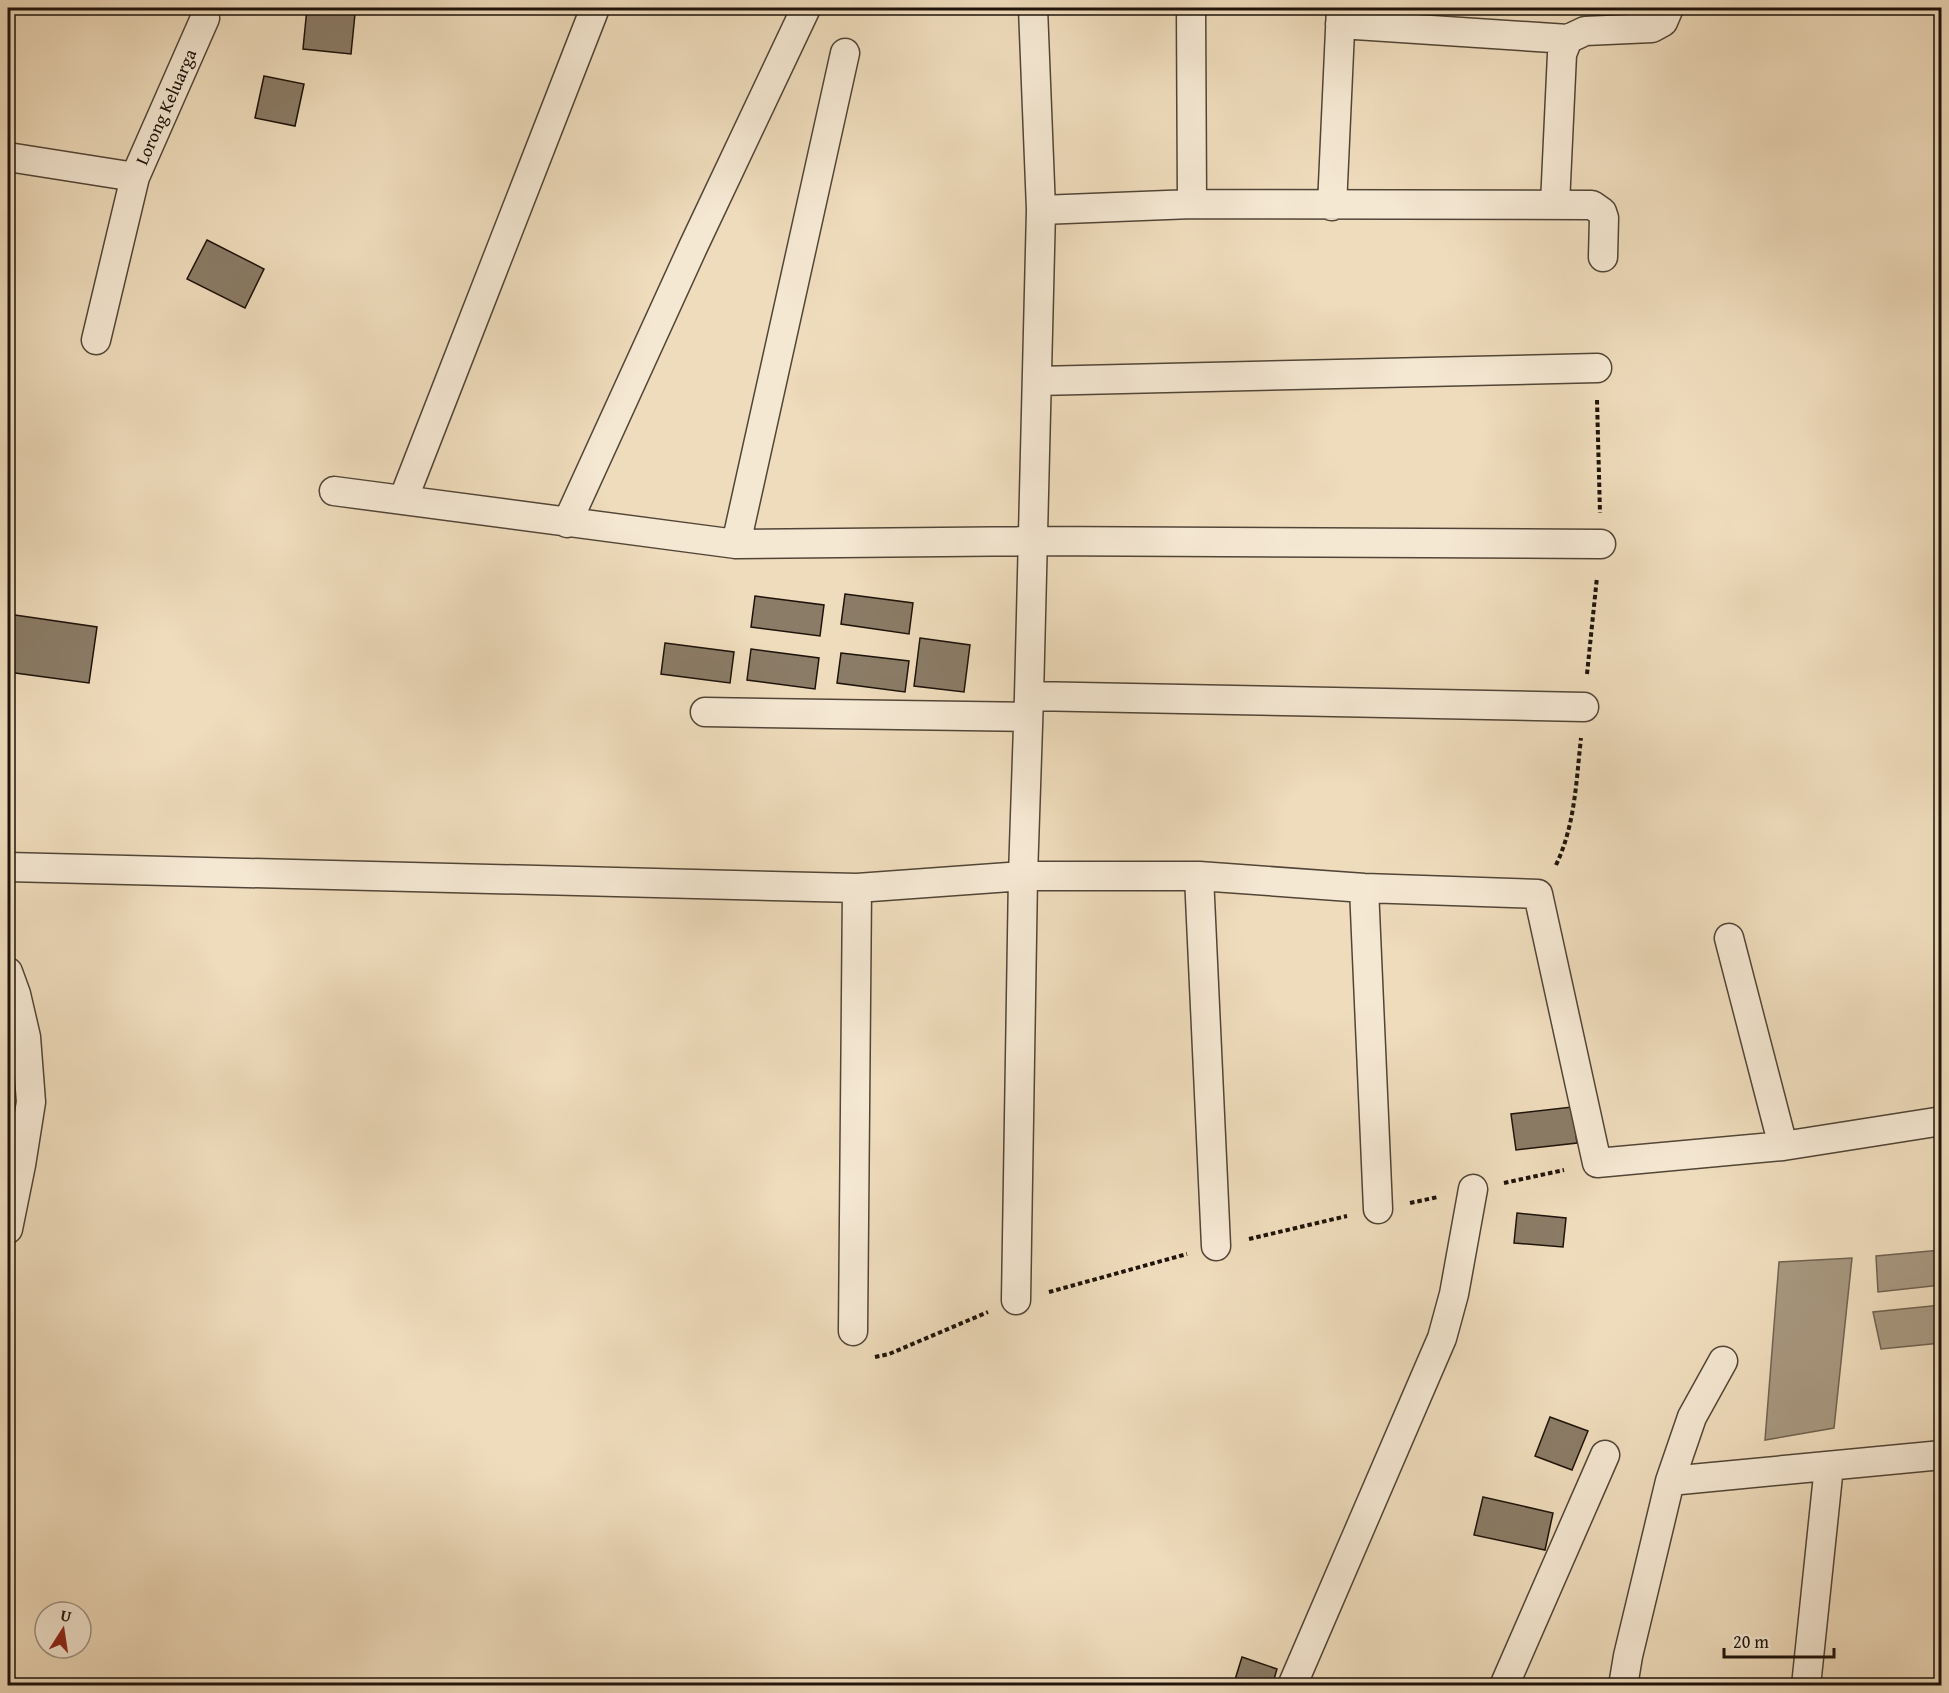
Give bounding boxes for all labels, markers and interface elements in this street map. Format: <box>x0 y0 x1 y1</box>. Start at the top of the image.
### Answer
street label: Lorong Keluarga <box>128 44 203 169</box>
north arrow <box>33 1600 93 1660</box>
text: U <box>58 1602 74 1628</box>
scale bar <box>1724 1621 1834 1659</box>
text: 20 m <box>1733 1628 1769 1655</box>

